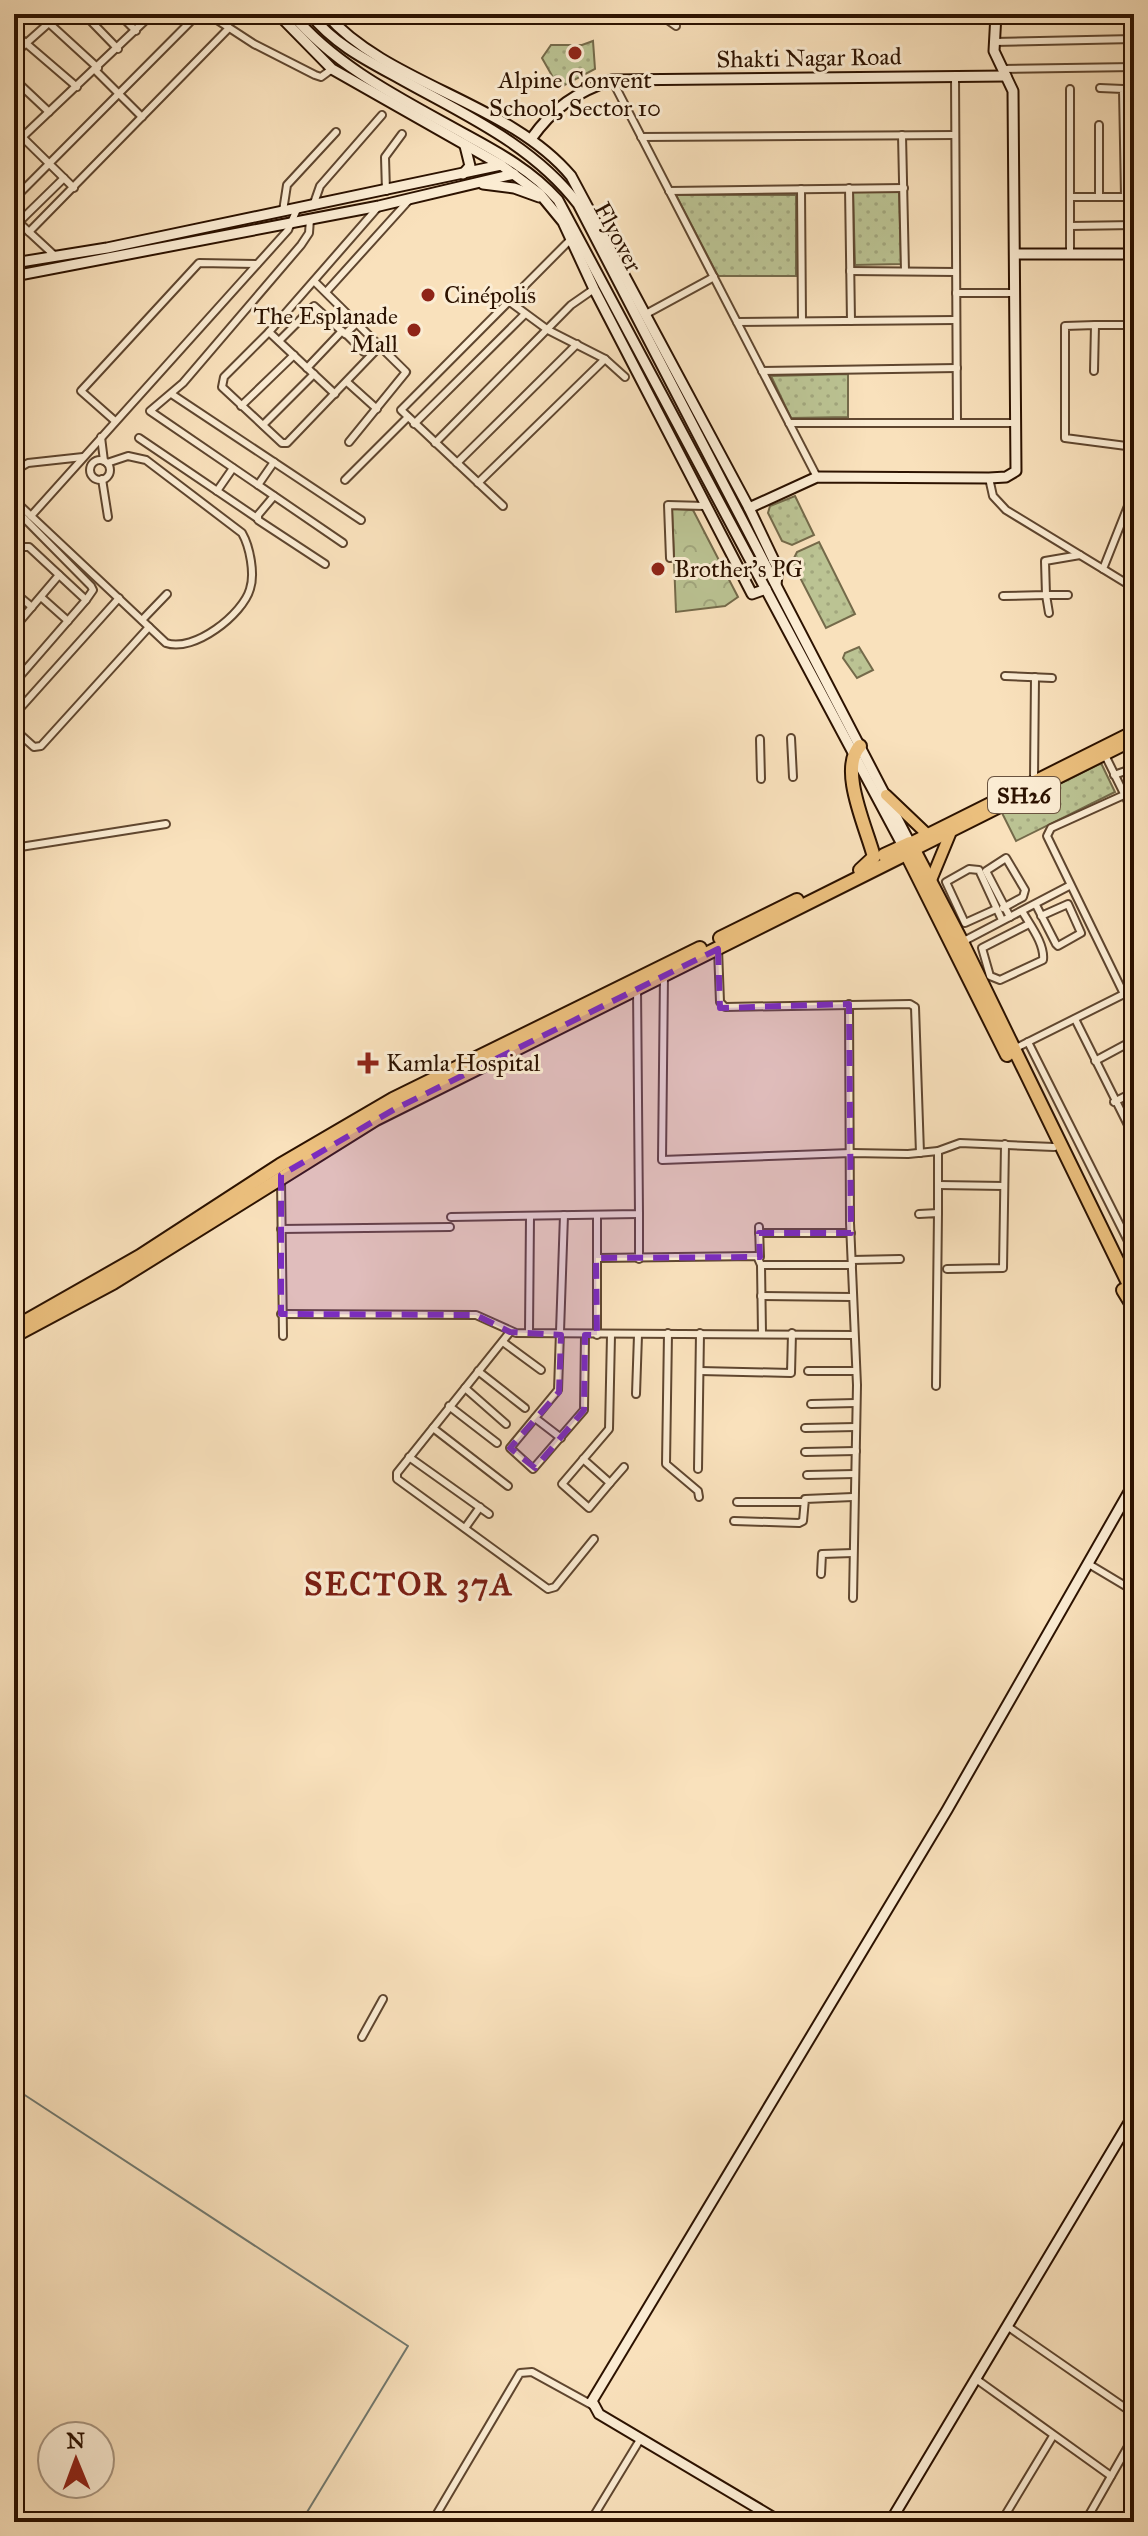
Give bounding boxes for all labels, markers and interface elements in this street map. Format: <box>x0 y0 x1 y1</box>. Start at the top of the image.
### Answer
street label: Shakti Nagar Road <box>716 41 902 75</box>
marker: Alpine Convent School, Sector 10 <box>566 44 584 62</box>
place label: Alpine Convent School, Sector 10 <box>489 65 661 123</box>
street label: Flyover <box>587 197 649 277</box>
place label: Cinépolis <box>444 280 536 310</box>
marker: Cinépolis <box>419 286 437 304</box>
place label: The Esplanade Mall <box>254 301 399 359</box>
marker: The Esplanade Mall <box>405 321 423 339</box>
place label: Brother's PG <box>674 554 803 584</box>
marker: Brother's PG <box>649 560 667 578</box>
road number: SH26 <box>988 777 1060 813</box>
place label: Kamla Hospital <box>386 1048 541 1078</box>
marker: Kamla Hospital <box>357 1052 379 1074</box>
district label: SECTOR 37A <box>304 1565 514 1604</box>
north arrow <box>36 2420 116 2500</box>
text: N <box>66 2427 86 2454</box>

